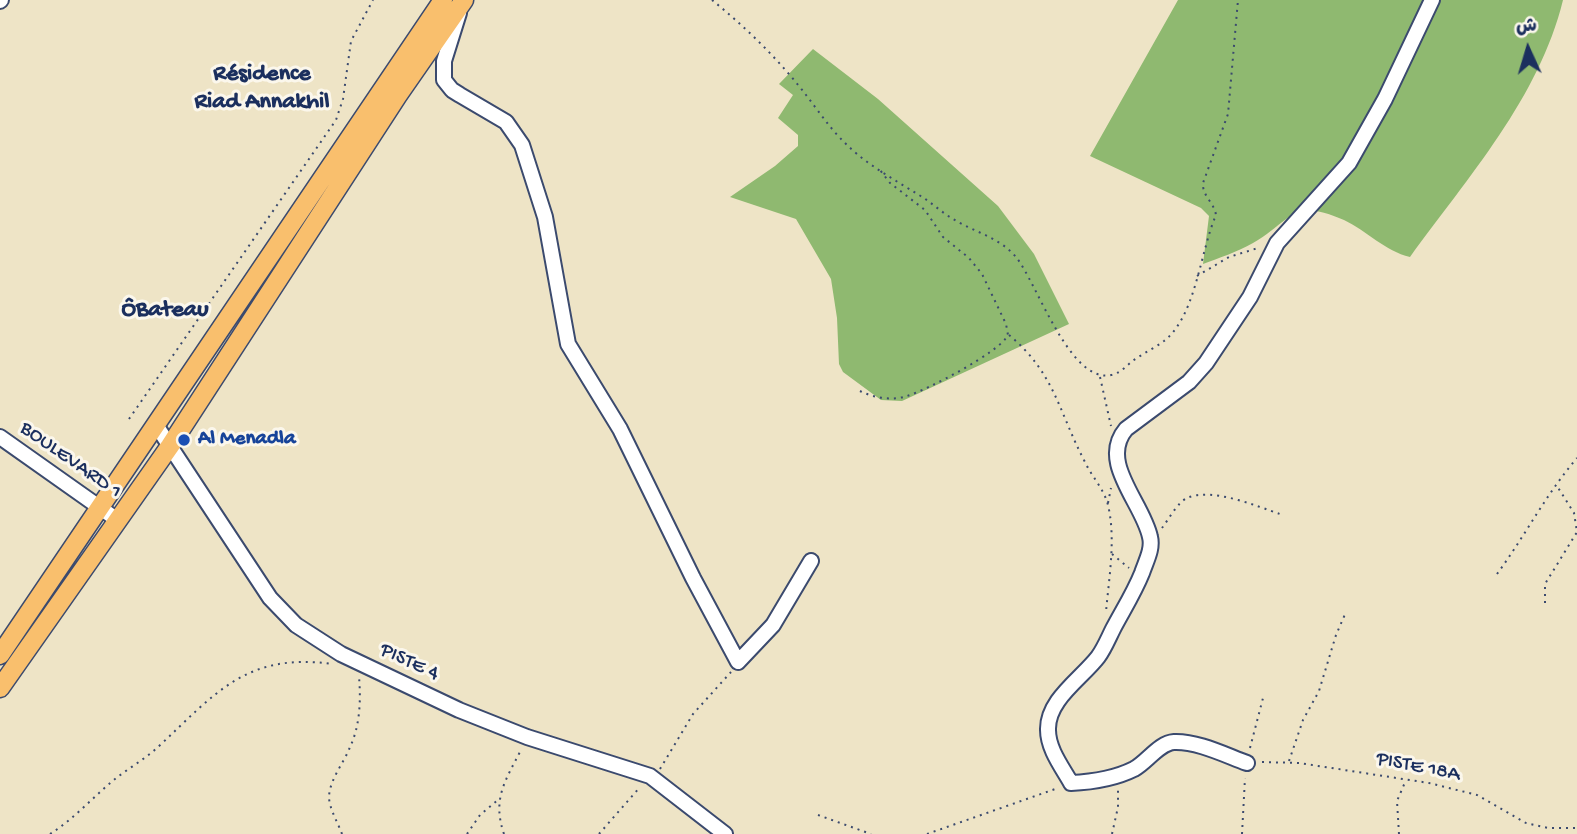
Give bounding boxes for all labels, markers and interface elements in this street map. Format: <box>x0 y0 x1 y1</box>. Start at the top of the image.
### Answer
north arrow <box>1493 14 1563 84</box>
text: ش <box>1515 15 1538 40</box>
district label: Résidence Riad Annakhil <box>194 61 330 117</box>
district label: ÔBateau <box>122 297 208 325</box>
street label: BOULEVARD 1 <box>14 417 126 505</box>
place label: Al Menadla <box>198 427 296 453</box>
marker: Al Menadla <box>176 432 192 448</box>
street label: PISTE 4 <box>375 638 443 688</box>
street label: PISTE 18A <box>1374 748 1462 788</box>

